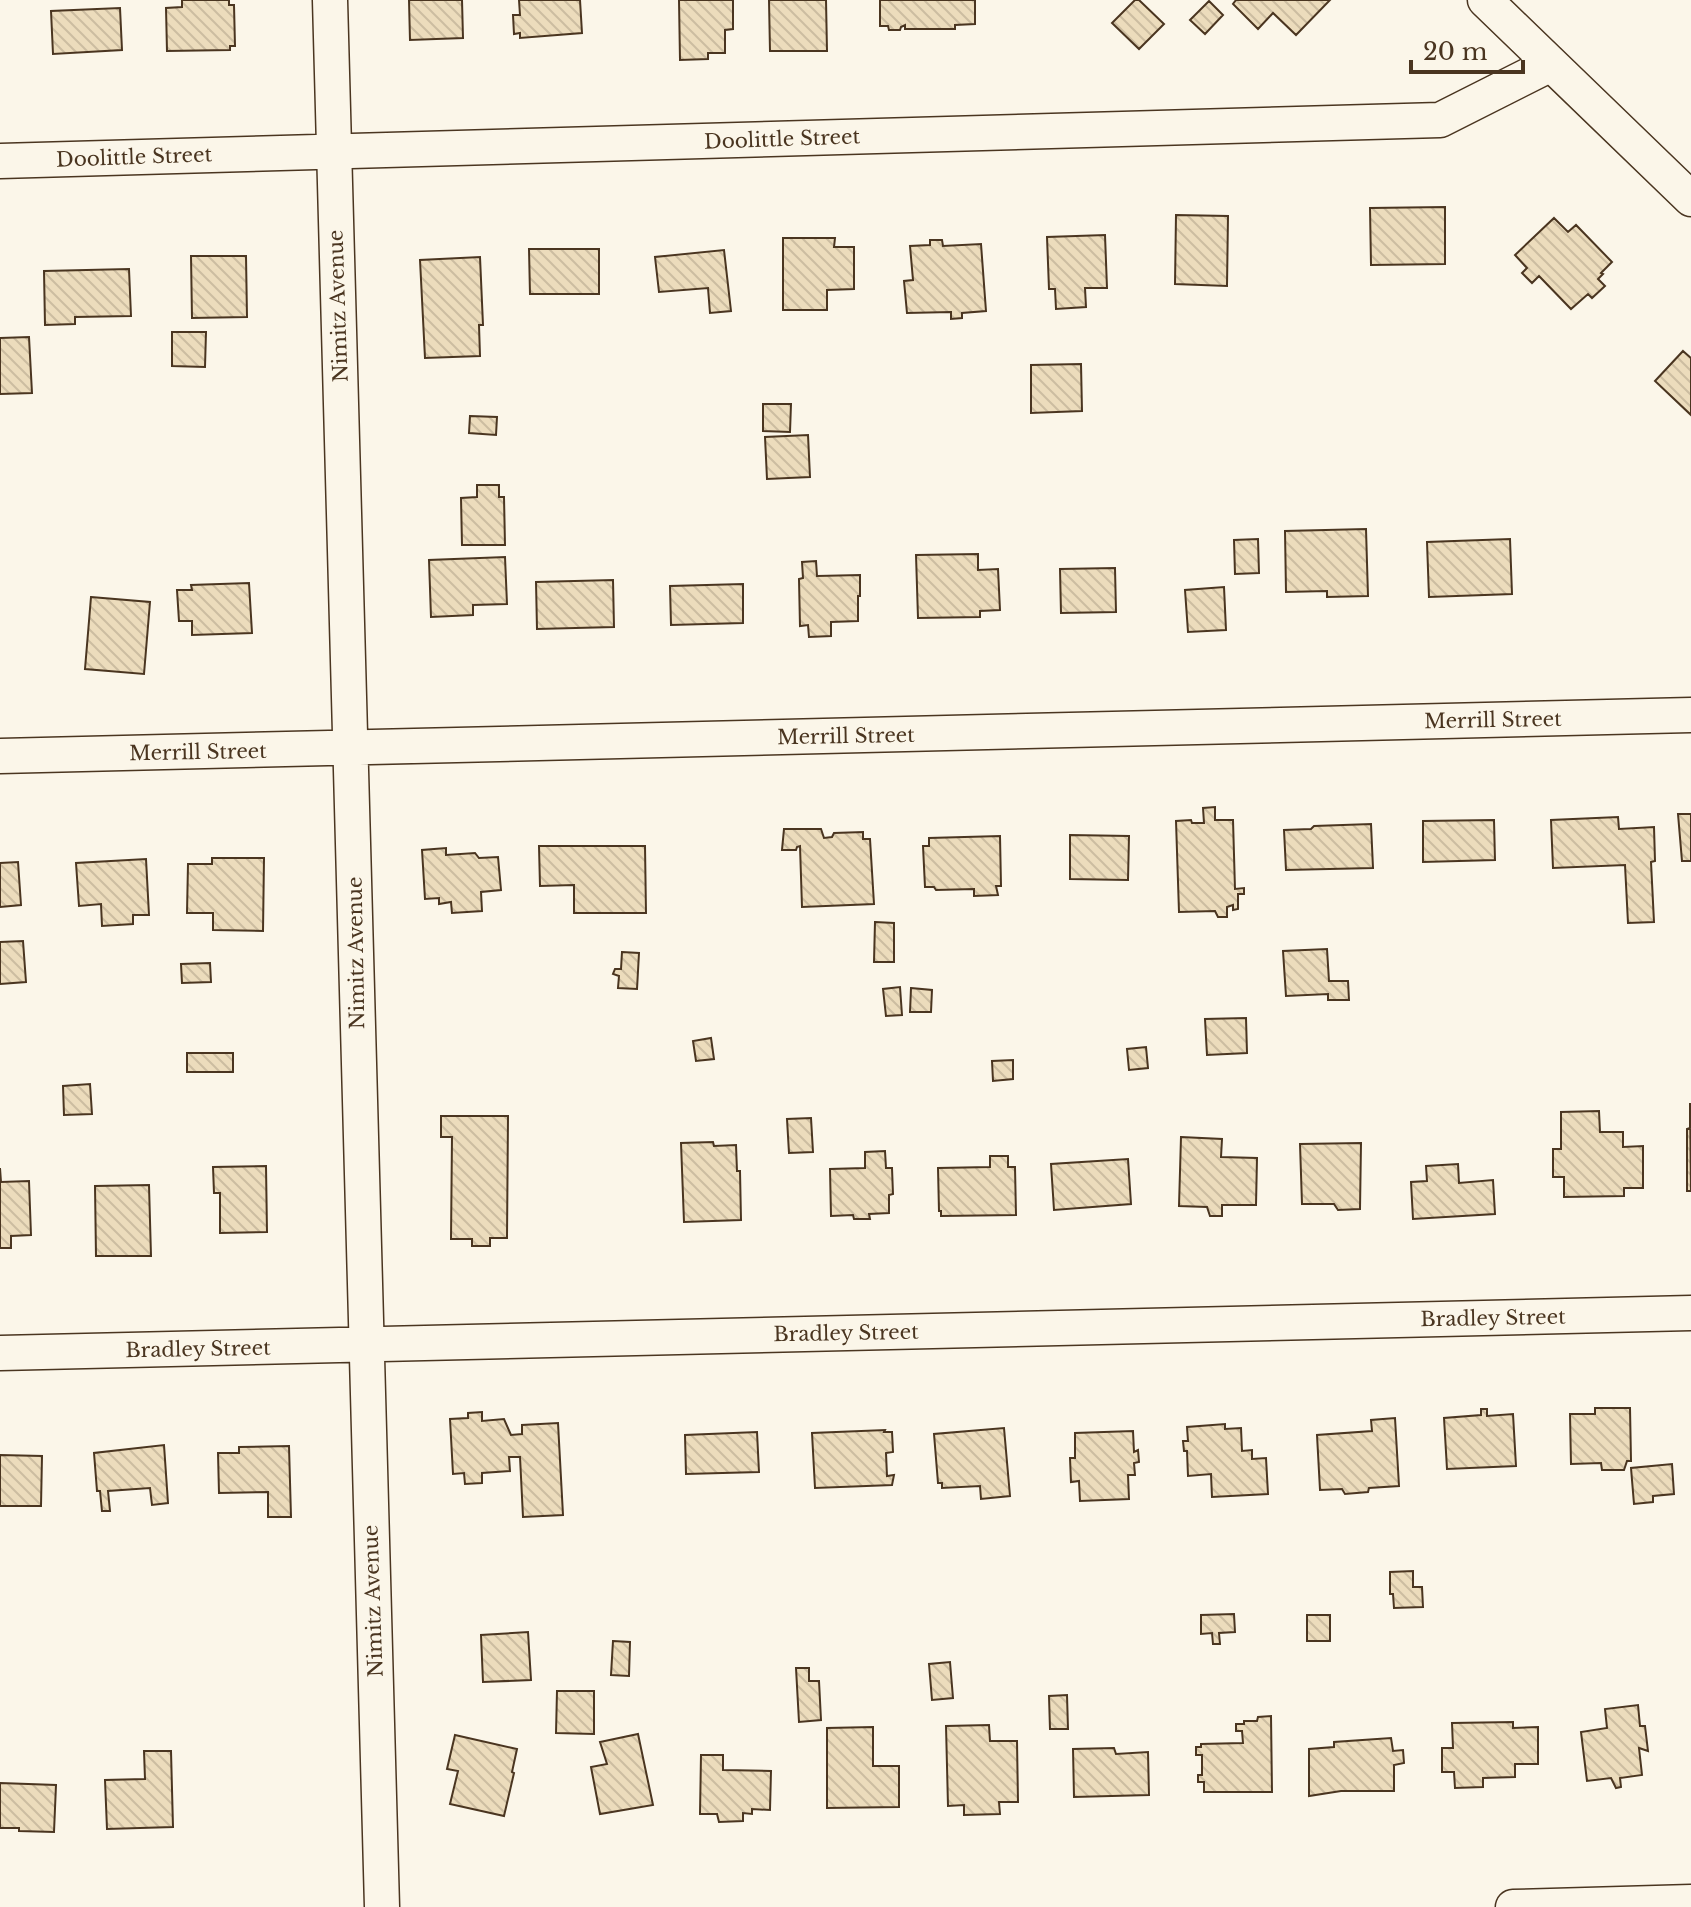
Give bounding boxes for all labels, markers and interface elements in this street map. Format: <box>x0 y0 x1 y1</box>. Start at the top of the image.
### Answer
scale bar <box>1411 24 1523 74</box>
text: 20 m <box>1423 37 1488 66</box>
street label: Doolittle Street <box>704 124 861 154</box>
street label: Doolittle Street <box>56 142 213 172</box>
street label: Nimitz Avenue <box>323 229 353 383</box>
street label: Merrill Street <box>1424 707 1562 733</box>
street label: Merrill Street <box>777 723 915 749</box>
street label: Merrill Street <box>129 739 267 765</box>
street label: Nimitz Avenue <box>343 876 369 1030</box>
street label: Bradley Street <box>1420 1305 1566 1331</box>
street label: Bradley Street <box>773 1320 919 1346</box>
street label: Bradley Street <box>125 1336 271 1362</box>
street label: Nimitz Avenue <box>358 1524 388 1678</box>

